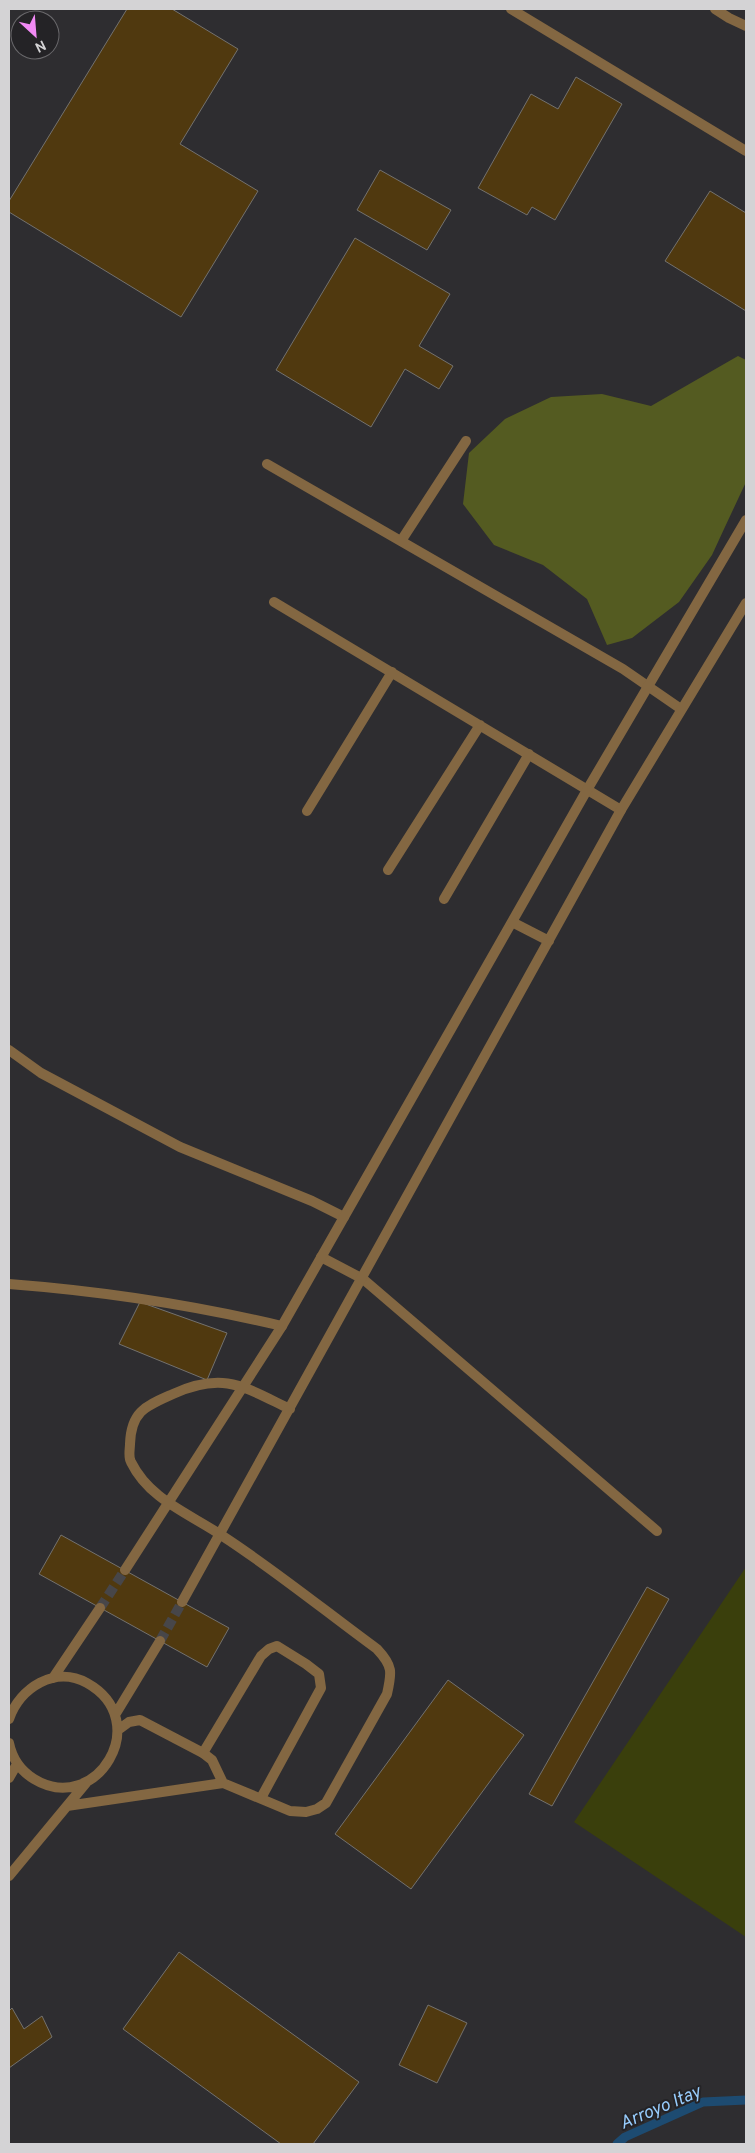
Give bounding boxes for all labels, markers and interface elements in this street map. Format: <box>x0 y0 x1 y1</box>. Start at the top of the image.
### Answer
north arrow <box>10 10 60 60</box>
text: N <box>32 35 48 55</box>
water label: Arroyo Itay <box>617 2080 706 2136</box>

